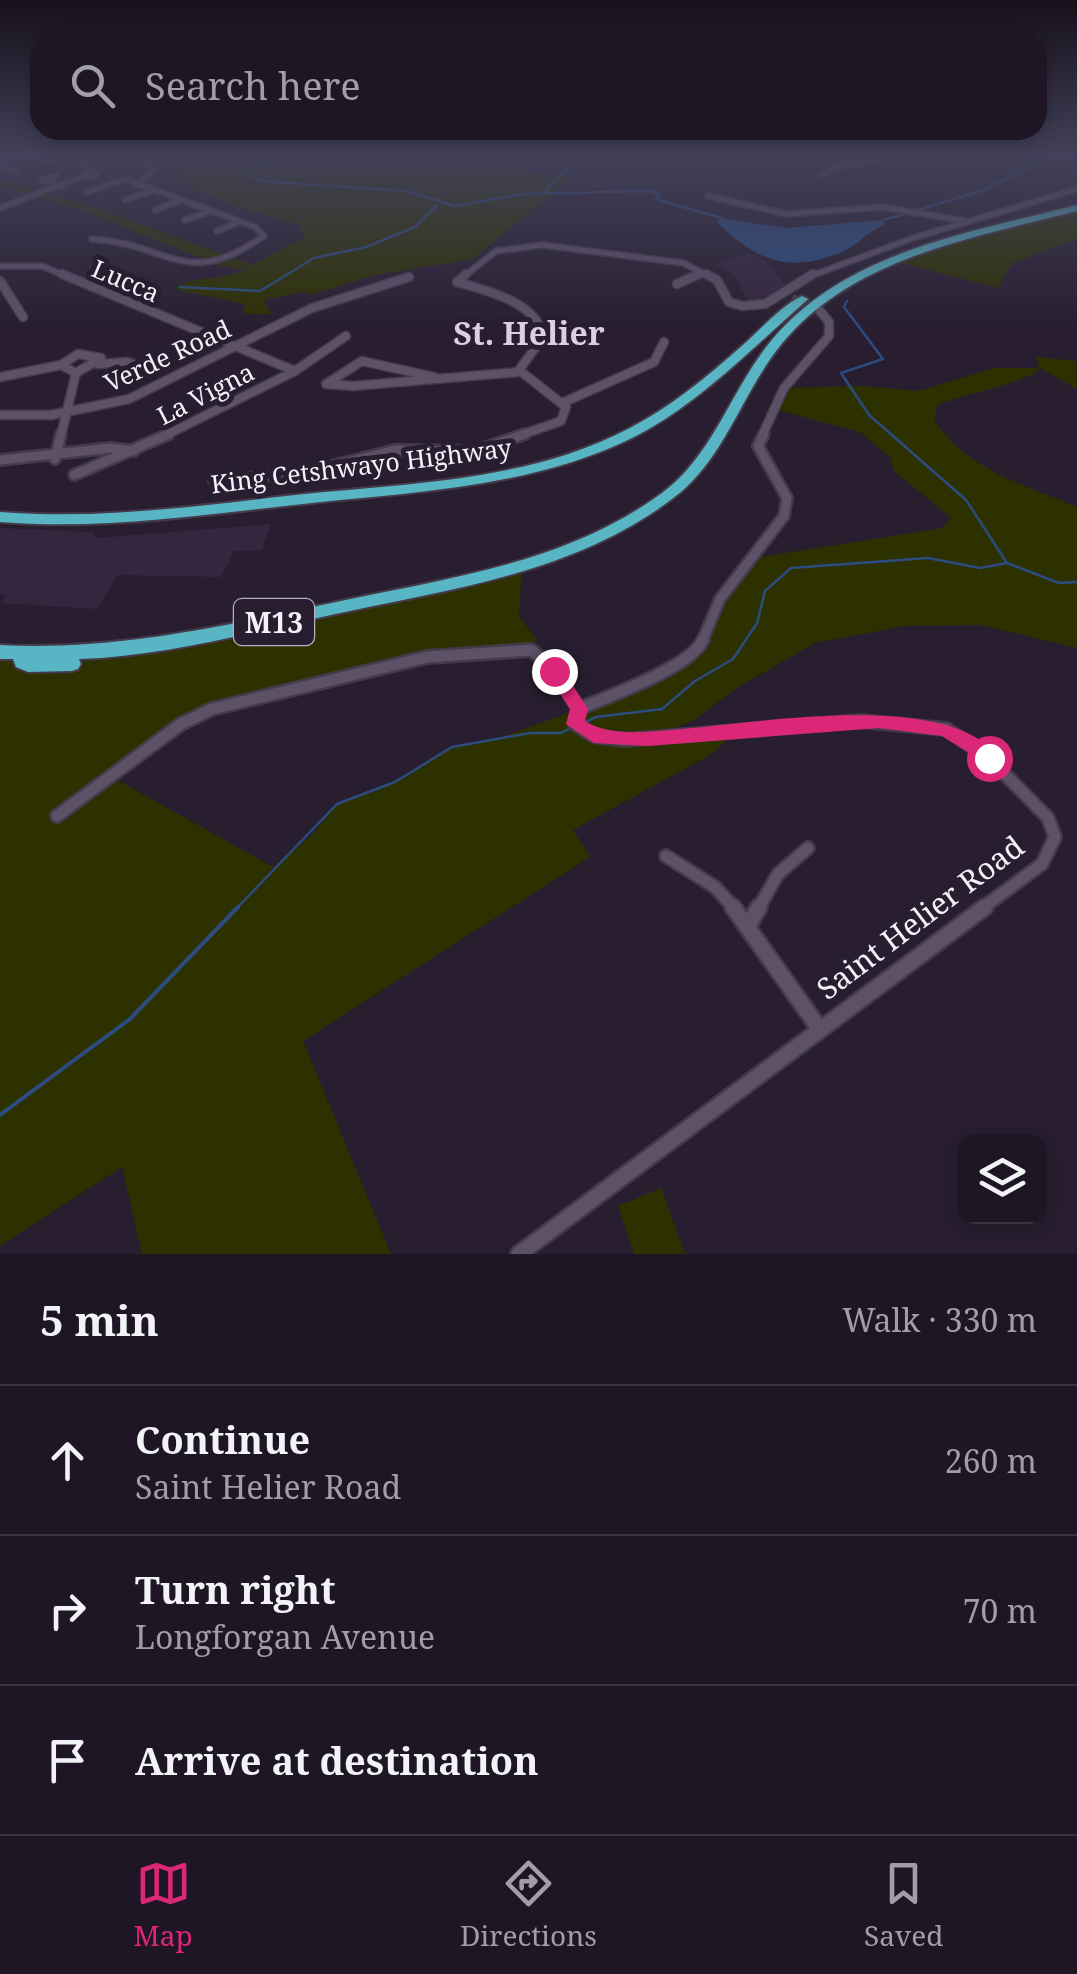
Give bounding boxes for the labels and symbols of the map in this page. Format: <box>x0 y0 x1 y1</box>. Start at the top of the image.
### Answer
street label: Lucca <box>87 251 165 309</box>
street label: Verde Road <box>98 311 236 399</box>
district label: St. Helier <box>453 311 605 354</box>
street label: La Vigna <box>151 354 259 432</box>
street label: King Cetshwayo Highway <box>209 430 514 500</box>
road number: M13 <box>234 599 314 645</box>
route end <box>532 649 578 695</box>
route start <box>967 736 1013 782</box>
street label: Saint Helier Road <box>808 826 1032 1008</box>

